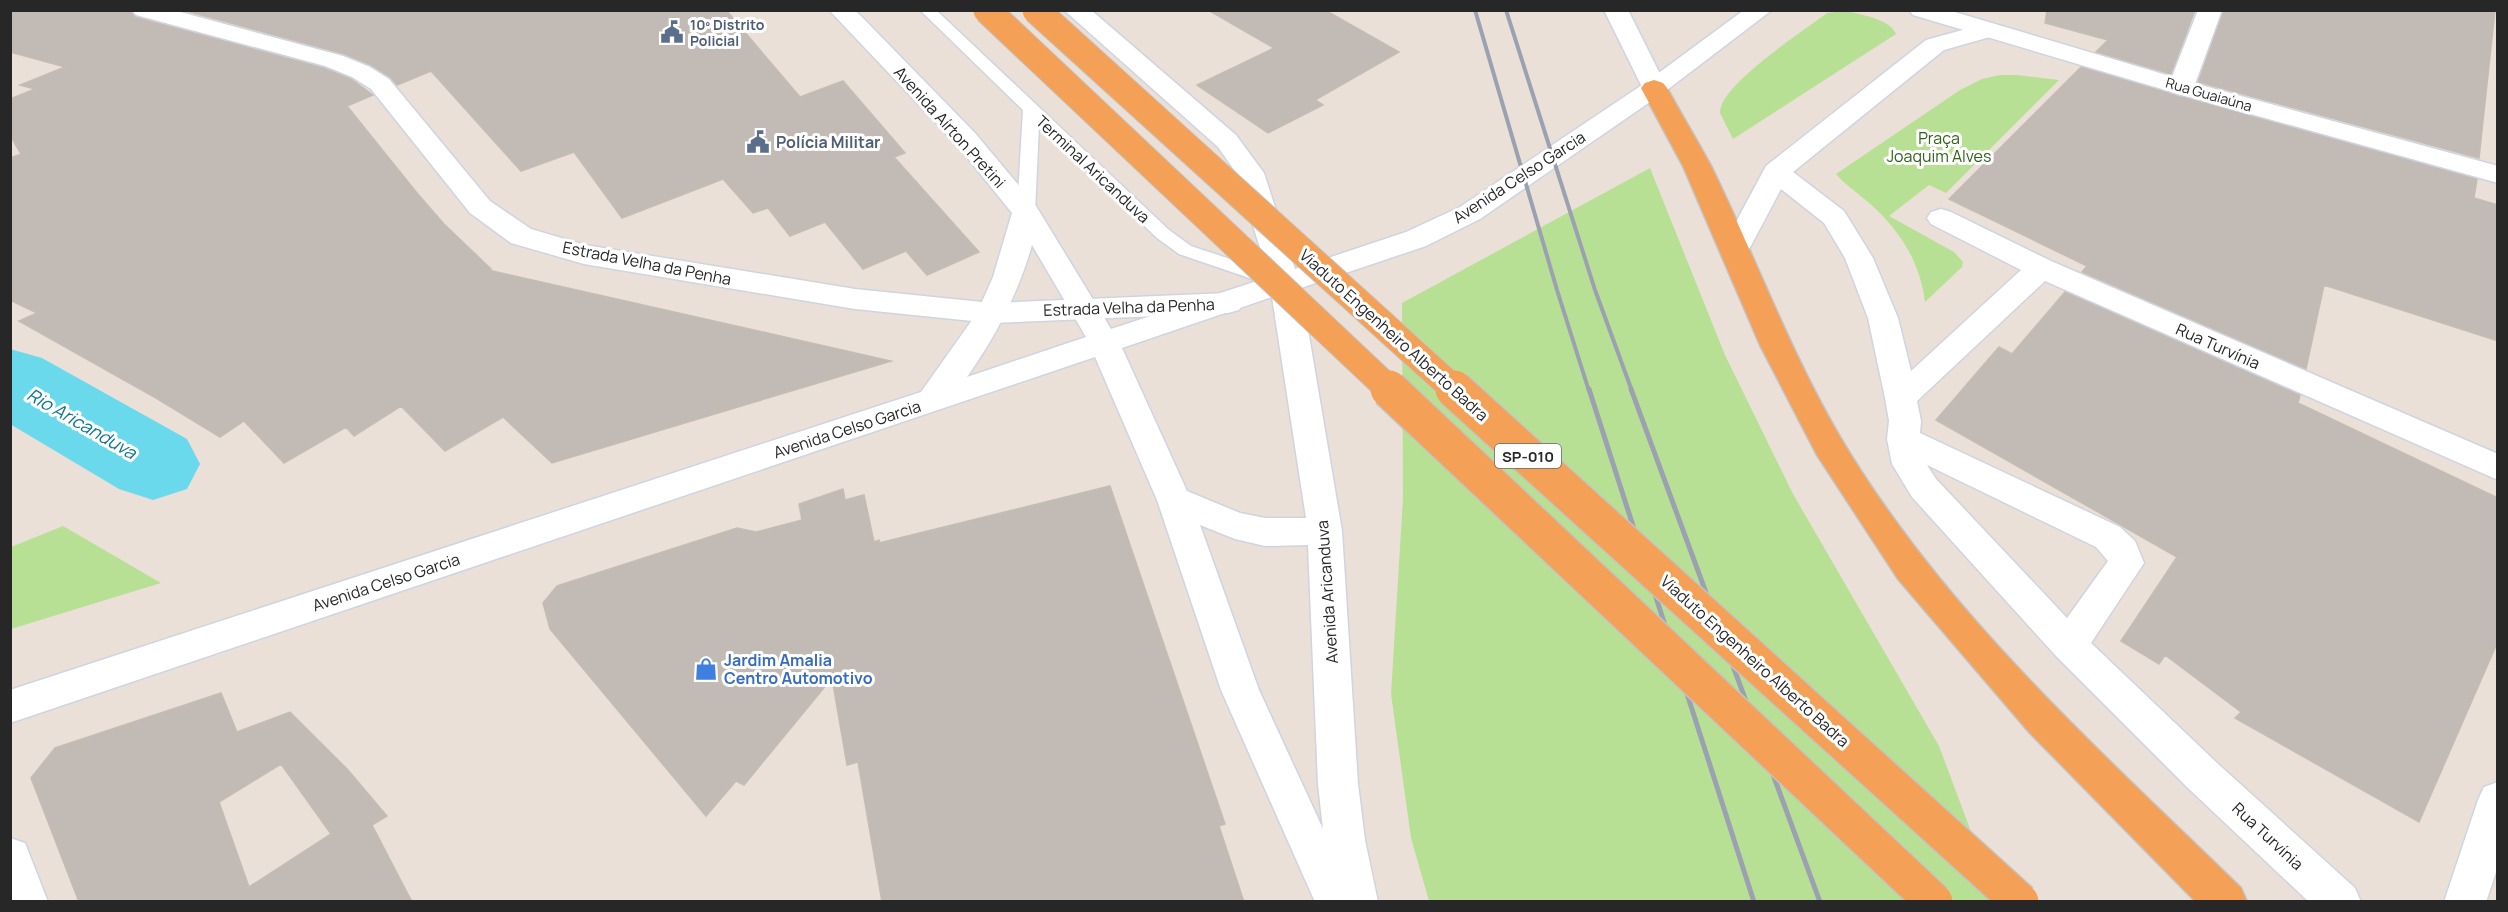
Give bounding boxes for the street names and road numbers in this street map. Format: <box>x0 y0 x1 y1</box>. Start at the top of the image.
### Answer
street label: Avenida Aírton Pretini <box>889 61 1011 193</box>
street label: Rua Guaiaúna <box>2164 73 2254 115</box>
street label: Terminal Aricanduva <box>1031 110 1155 228</box>
street label: Avenida Celso Garcia <box>1448 126 1590 228</box>
street label: Estrada Velha da Penha <box>561 236 733 290</box>
street label: Viaduto Engenheiro Alberto Badra <box>1295 244 1493 426</box>
street label: Estrada Velha da Penha <box>1043 293 1215 321</box>
street label: Rua Turvínia <box>2173 318 2263 374</box>
street label: Avenida Celso Garcia <box>770 395 924 463</box>
road number: SP-010 <box>1495 444 1561 468</box>
street label: Avenida Aricanduva <box>1311 520 1343 664</box>
street label: Avenida Celso Garcia <box>309 548 463 616</box>
street label: Viaduto Engenheiro Alberto Badra <box>1656 570 1854 752</box>
street label: Rua Turvínia <box>2228 797 2308 875</box>

